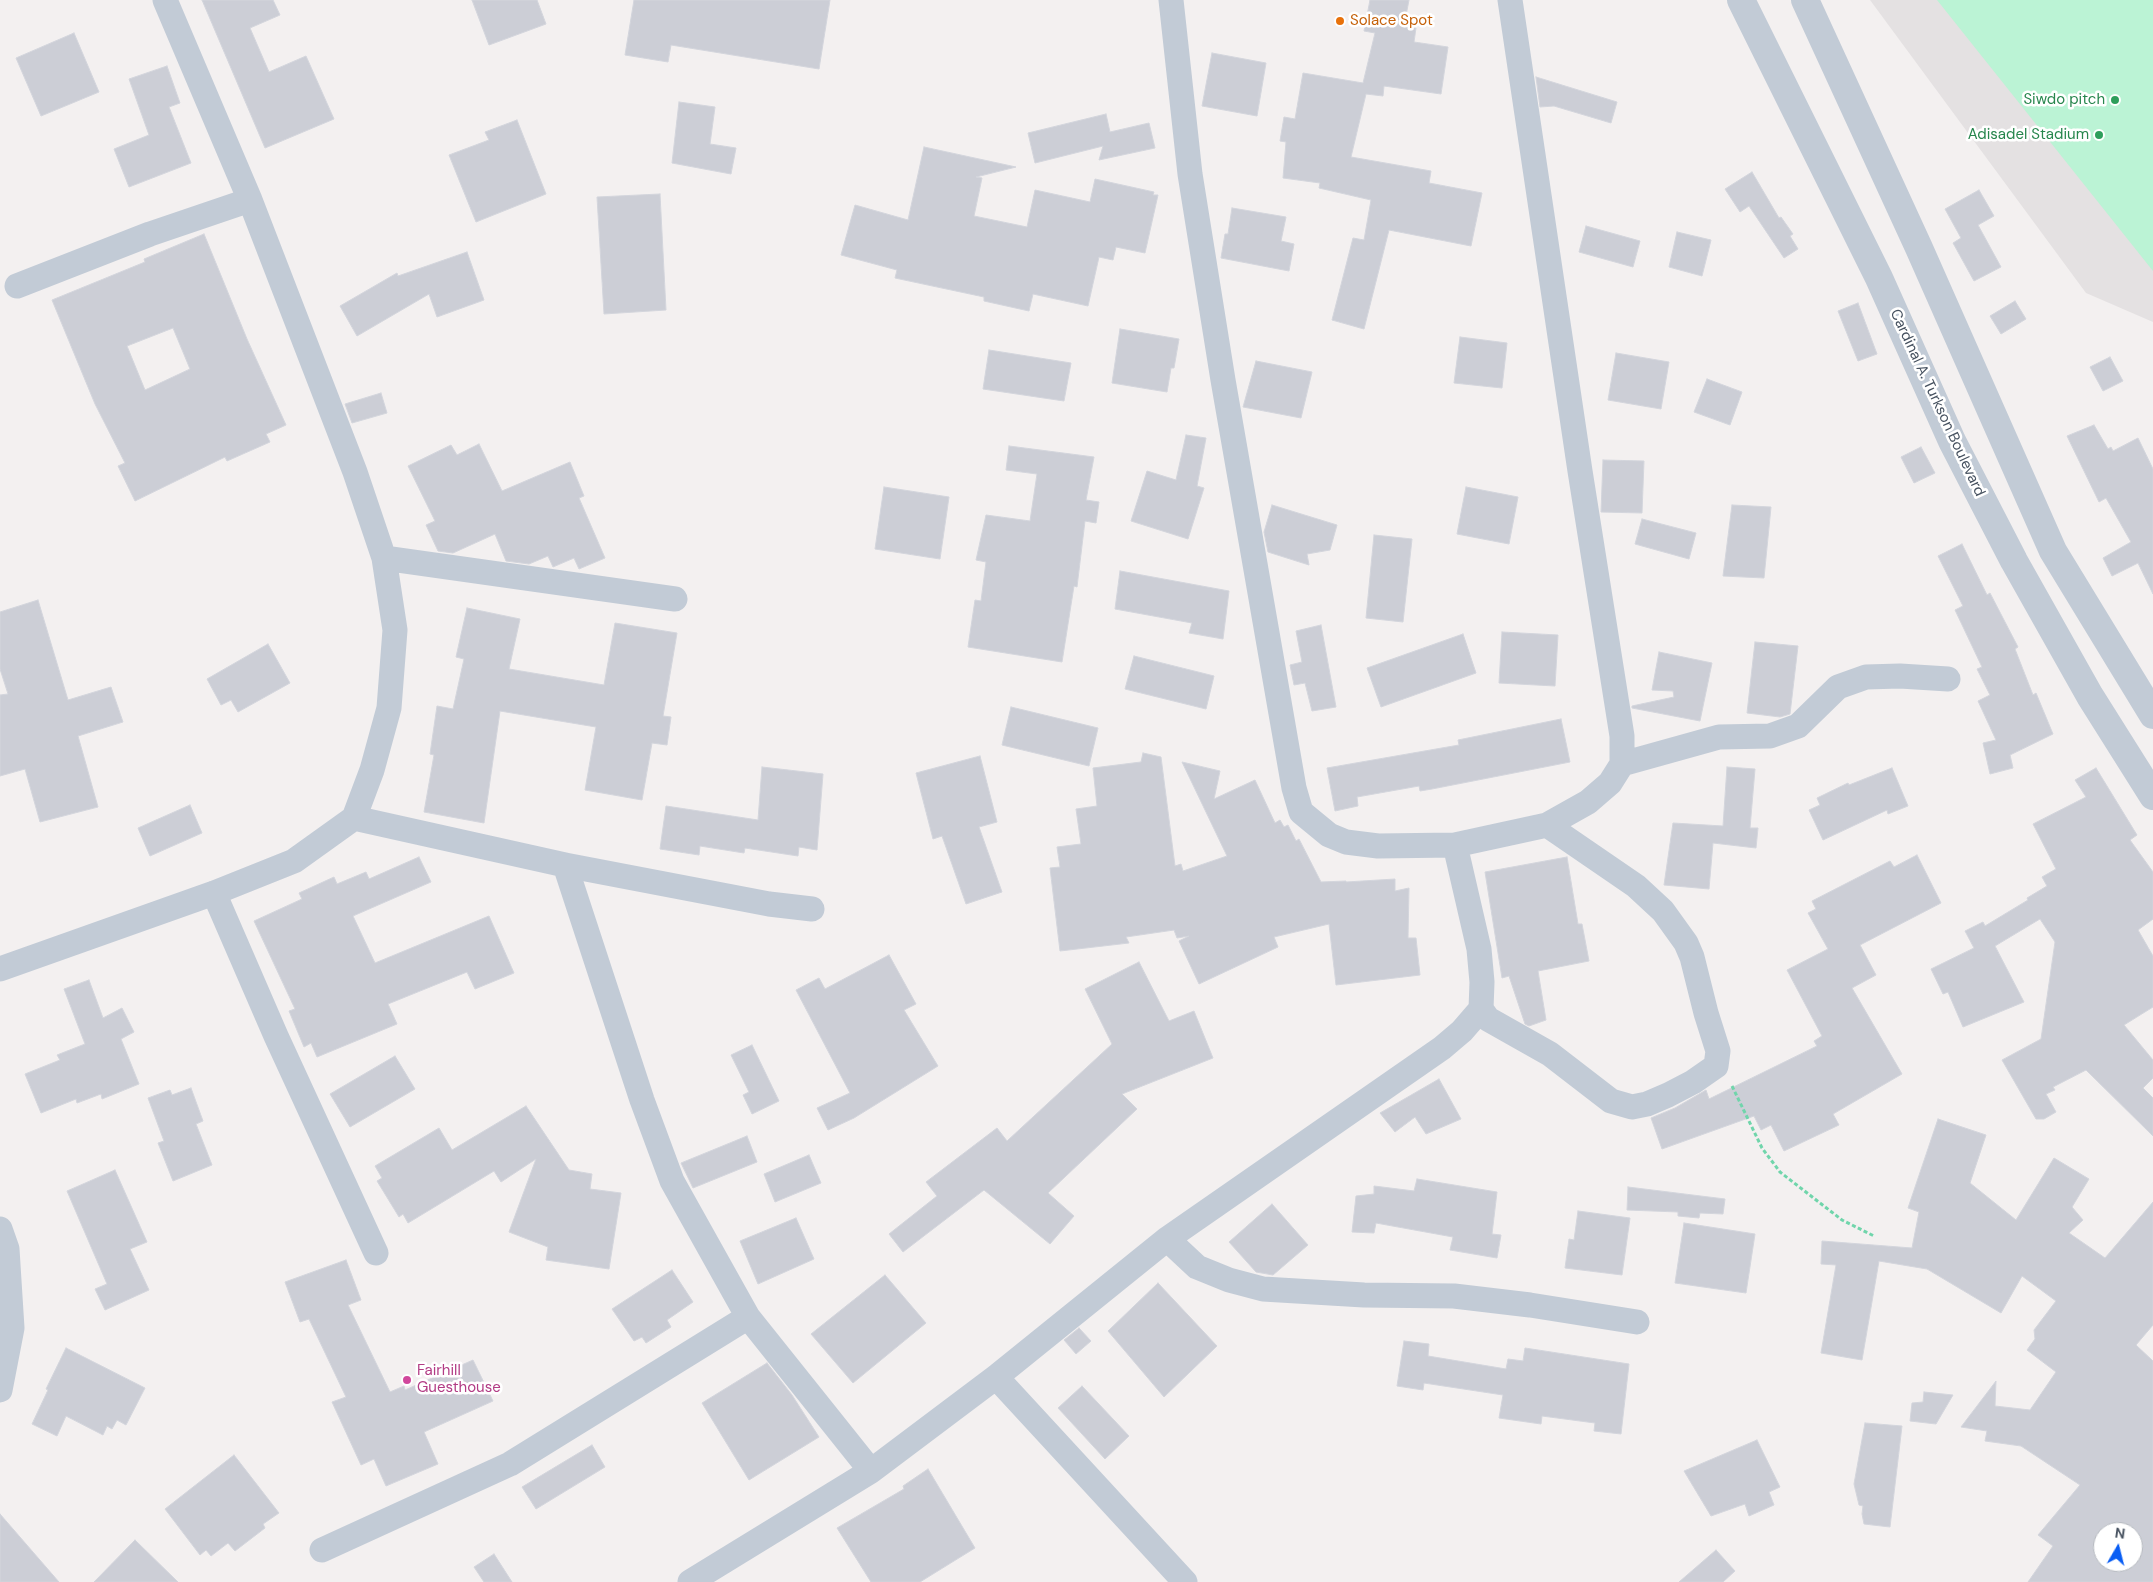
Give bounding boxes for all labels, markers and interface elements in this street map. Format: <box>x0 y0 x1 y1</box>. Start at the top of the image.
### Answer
place label: Solace Spot <box>1350 12 1433 30</box>
marker: Solace Spot <box>1334 15 1346 27</box>
place label: Siwdo pitch <box>2023 91 2105 109</box>
marker: Siwdo pitch <box>2109 94 2121 106</box>
place label: Adisadel Stadium <box>1968 126 2089 144</box>
marker: Adisadel Stadium <box>2093 129 2105 141</box>
street label: Cardinal A. Turkson Boulevard <box>1886 306 1988 500</box>
place label: Fairhill Guesthouse <box>417 1362 501 1397</box>
marker: Fairhill Guesthouse <box>401 1374 413 1386</box>
north arrow <box>2093 1522 2143 1572</box>
text: N <box>2114 1524 2126 1543</box>

